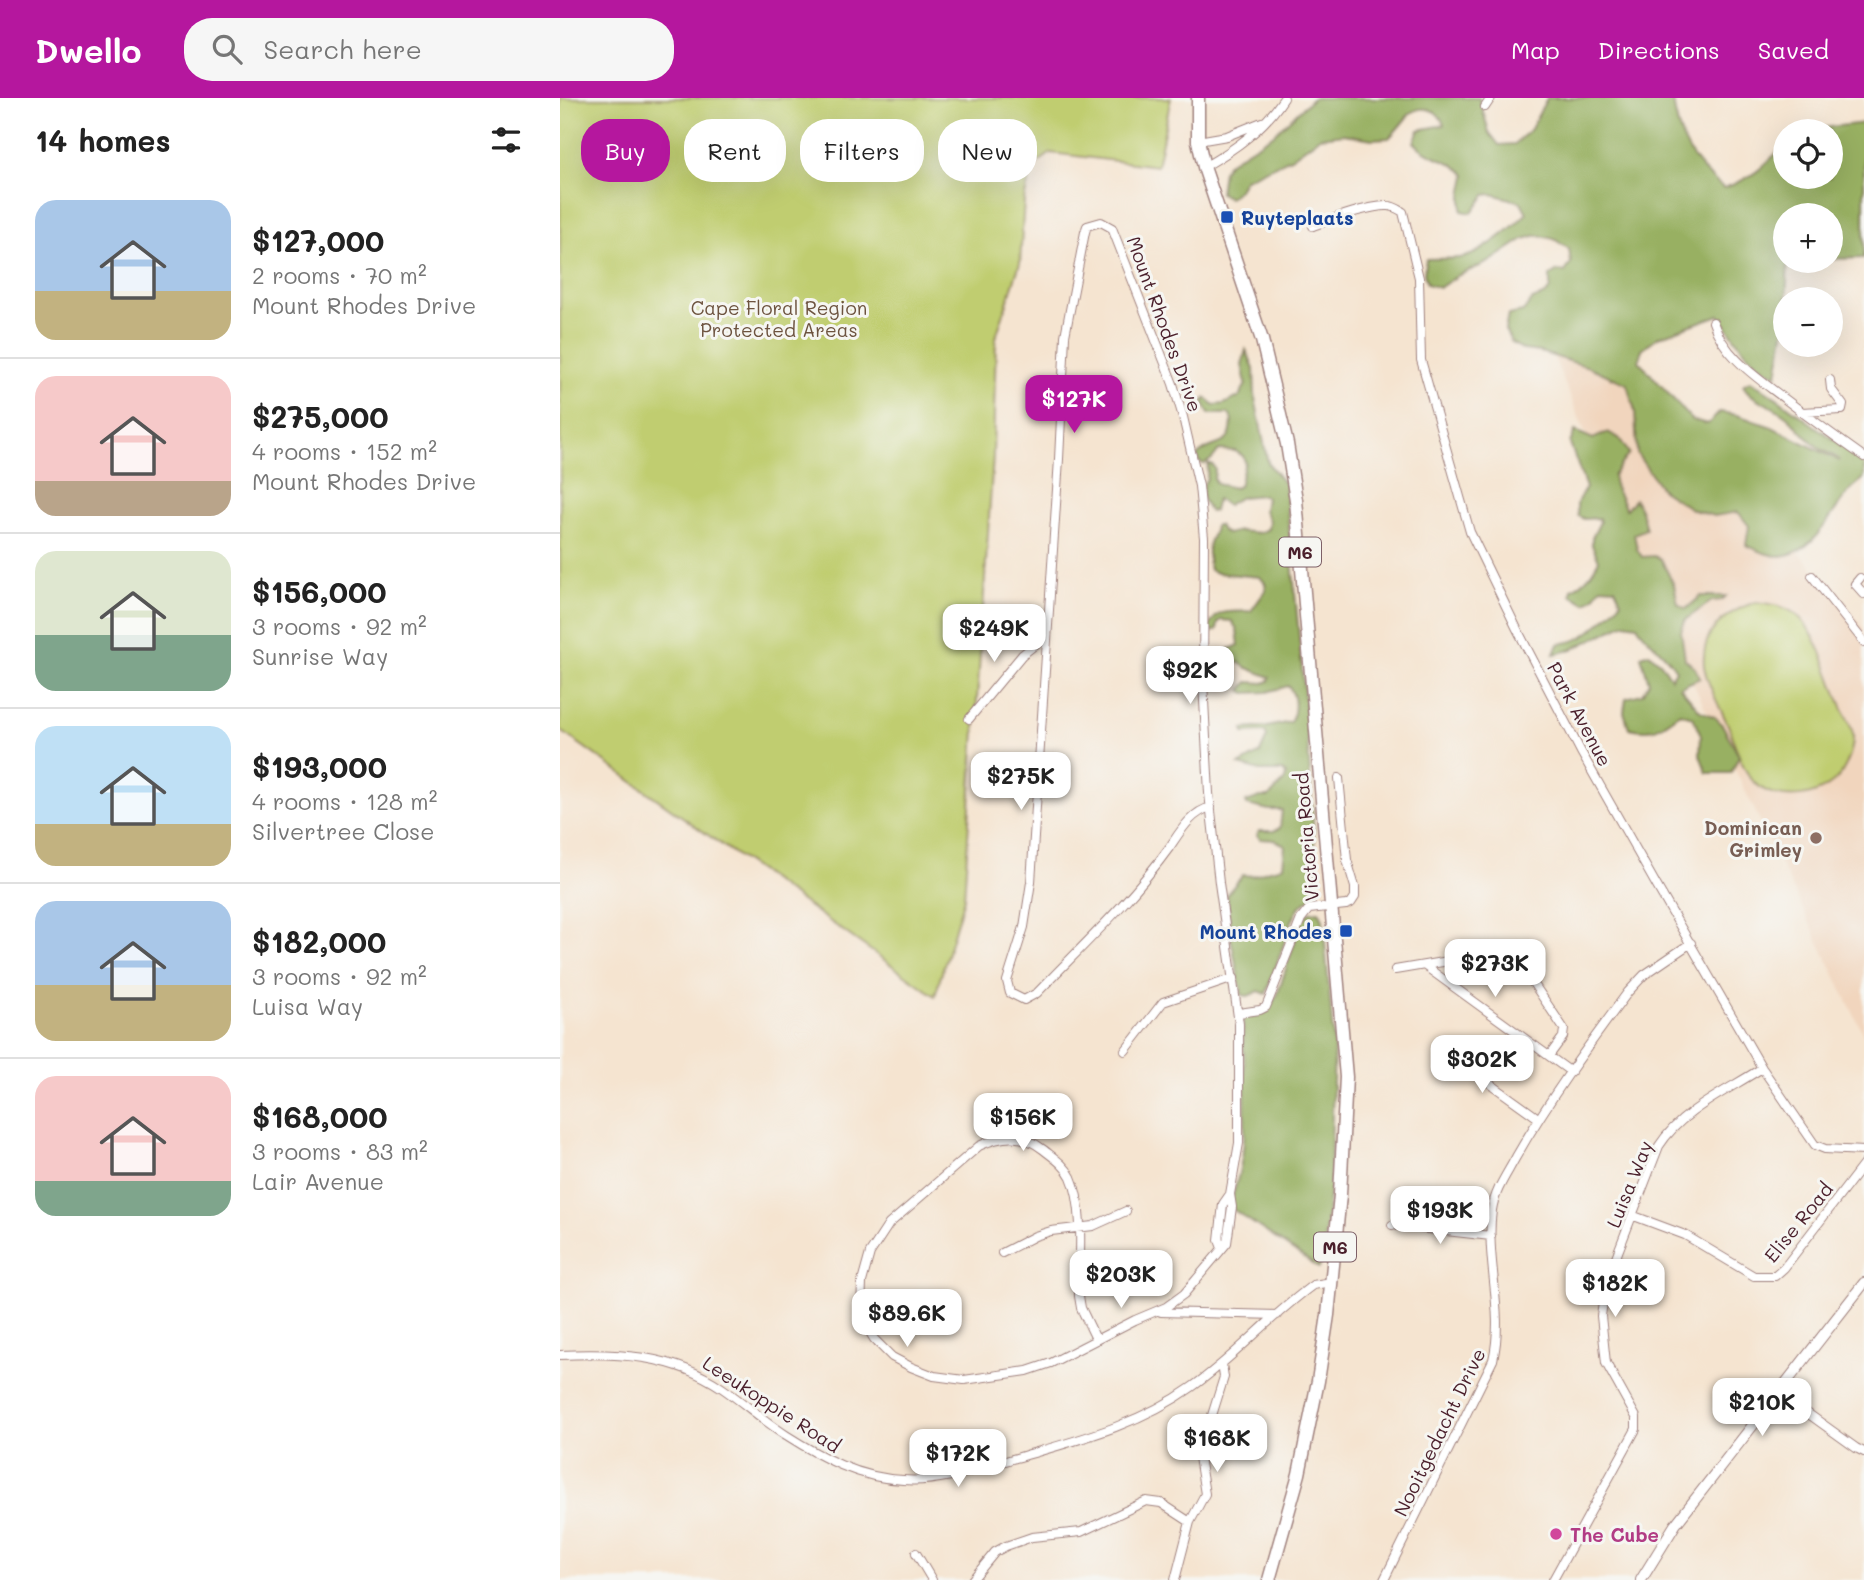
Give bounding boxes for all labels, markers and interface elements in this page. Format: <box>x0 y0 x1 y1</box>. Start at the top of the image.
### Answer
search box <box>184 18 674 81</box>
text: Dwello <box>35 28 142 71</box>
icon: search <box>208 30 246 68</box>
text: Search here <box>264 32 422 66</box>
text: Map <box>1511 34 1560 65</box>
text: Directions <box>1598 34 1720 65</box>
text: Saved <box>1758 34 1829 65</box>
chip: Buy <box>581 119 670 182</box>
chip: Rent <box>684 119 786 182</box>
chip: Filters <box>800 119 924 182</box>
chip: New <box>938 119 1037 182</box>
map controls <box>1773 119 1843 357</box>
button: locate <box>1773 119 1843 189</box>
text: 14 homes <box>35 120 171 160</box>
icon: filters <box>487 121 525 159</box>
button: + <box>1773 203 1843 273</box>
place label: Ruyteplaats <box>1241 205 1354 230</box>
marker: Ruyteplaats <box>1219 209 1235 225</box>
text: $127,000 <box>252 220 384 260</box>
icon: home <box>91 228 175 312</box>
street label: Mount Rhodes Drive <box>1122 233 1208 415</box>
text: 2 rooms · 70 m² <box>252 260 427 290</box>
button: − <box>1773 287 1843 357</box>
text: Mount Rhodes Drive <box>252 290 476 320</box>
park label: Cape Floral Region Protected Areas <box>691 295 867 342</box>
pin: $127K <box>1025 376 1123 435</box>
text: $127K <box>1041 383 1107 413</box>
text: $275,000 <box>252 396 389 436</box>
icon: home <box>91 404 175 488</box>
text: 4 rooms · 152 m² <box>252 436 437 466</box>
text: Mount Rhodes Drive <box>252 466 476 496</box>
road number: M6 <box>1279 538 1321 566</box>
text: $156,000 <box>252 571 387 611</box>
icon: home <box>91 579 175 663</box>
pin: $249K <box>945 604 1043 664</box>
text: 3 rooms · 92 m² <box>252 611 427 641</box>
text: $249K <box>959 612 1029 642</box>
text: Sunrise Way <box>252 641 388 671</box>
pin: $92K <box>1149 646 1231 706</box>
text: $92K <box>1162 654 1218 684</box>
street label: Park Avenue <box>1542 657 1618 771</box>
text: $193,000 <box>252 746 387 786</box>
pin: $275K <box>972 752 1070 812</box>
icon: home <box>91 754 175 838</box>
text: $275K <box>987 760 1055 790</box>
street label: Victoria Road <box>1288 771 1324 903</box>
text: 4 rooms · 128 m² <box>252 786 437 816</box>
place label: Dominican Grimley <box>1704 815 1802 862</box>
text: Silvertree Close <box>252 816 434 846</box>
marker: Dominican Grimley <box>1808 830 1824 846</box>
place label: Mount Rhodes <box>1199 919 1332 944</box>
text: $182,000 <box>252 921 386 961</box>
marker: Mount Rhodes <box>1338 923 1354 939</box>
icon: home <box>91 929 175 1013</box>
pin: $273K <box>1446 940 1544 999</box>
text: $273K <box>1461 947 1529 977</box>
text: 3 rooms · 92 m² <box>252 961 427 991</box>
text: Luisa Way <box>252 991 363 1021</box>
pin: $302K <box>1433 1035 1531 1095</box>
text: $302K <box>1447 1043 1517 1073</box>
pin: $156K <box>974 1094 1072 1153</box>
text: $168,000 <box>252 1096 388 1136</box>
text: $156K <box>990 1101 1056 1131</box>
icon: home <box>91 1104 175 1188</box>
text: 3 rooms · 83 m² <box>252 1136 428 1166</box>
street label: Luisa Way <box>1600 1137 1658 1231</box>
text: Lair Avenue <box>252 1166 384 1196</box>
street label: Elise Road <box>1758 1177 1838 1267</box>
pin: $193K <box>1391 1186 1489 1246</box>
text: $193K <box>1406 1194 1474 1224</box>
road number: M6 <box>1314 1232 1356 1262</box>
pin: $203K <box>1072 1250 1170 1310</box>
text: $203K <box>1086 1258 1156 1288</box>
pin: $182K <box>1566 1260 1664 1319</box>
text: $182K <box>1582 1267 1648 1297</box>
pin: $89.6K <box>850 1290 964 1349</box>
text: $89.6K <box>868 1297 946 1327</box>
street label: Nooitgedacht Drive <box>1387 1344 1491 1520</box>
street label: Leeukoppie Road <box>698 1350 846 1458</box>
pin: $210K <box>1713 1378 1811 1438</box>
text: $210K <box>1728 1386 1796 1416</box>
pin: $168K <box>1168 1414 1266 1474</box>
text: $168K <box>1183 1422 1251 1452</box>
pin: $172K <box>909 1430 1007 1489</box>
text: $172K <box>925 1437 991 1467</box>
place label: The Cube <box>1570 1522 1659 1547</box>
marker: The Cube <box>1548 1526 1564 1542</box>

